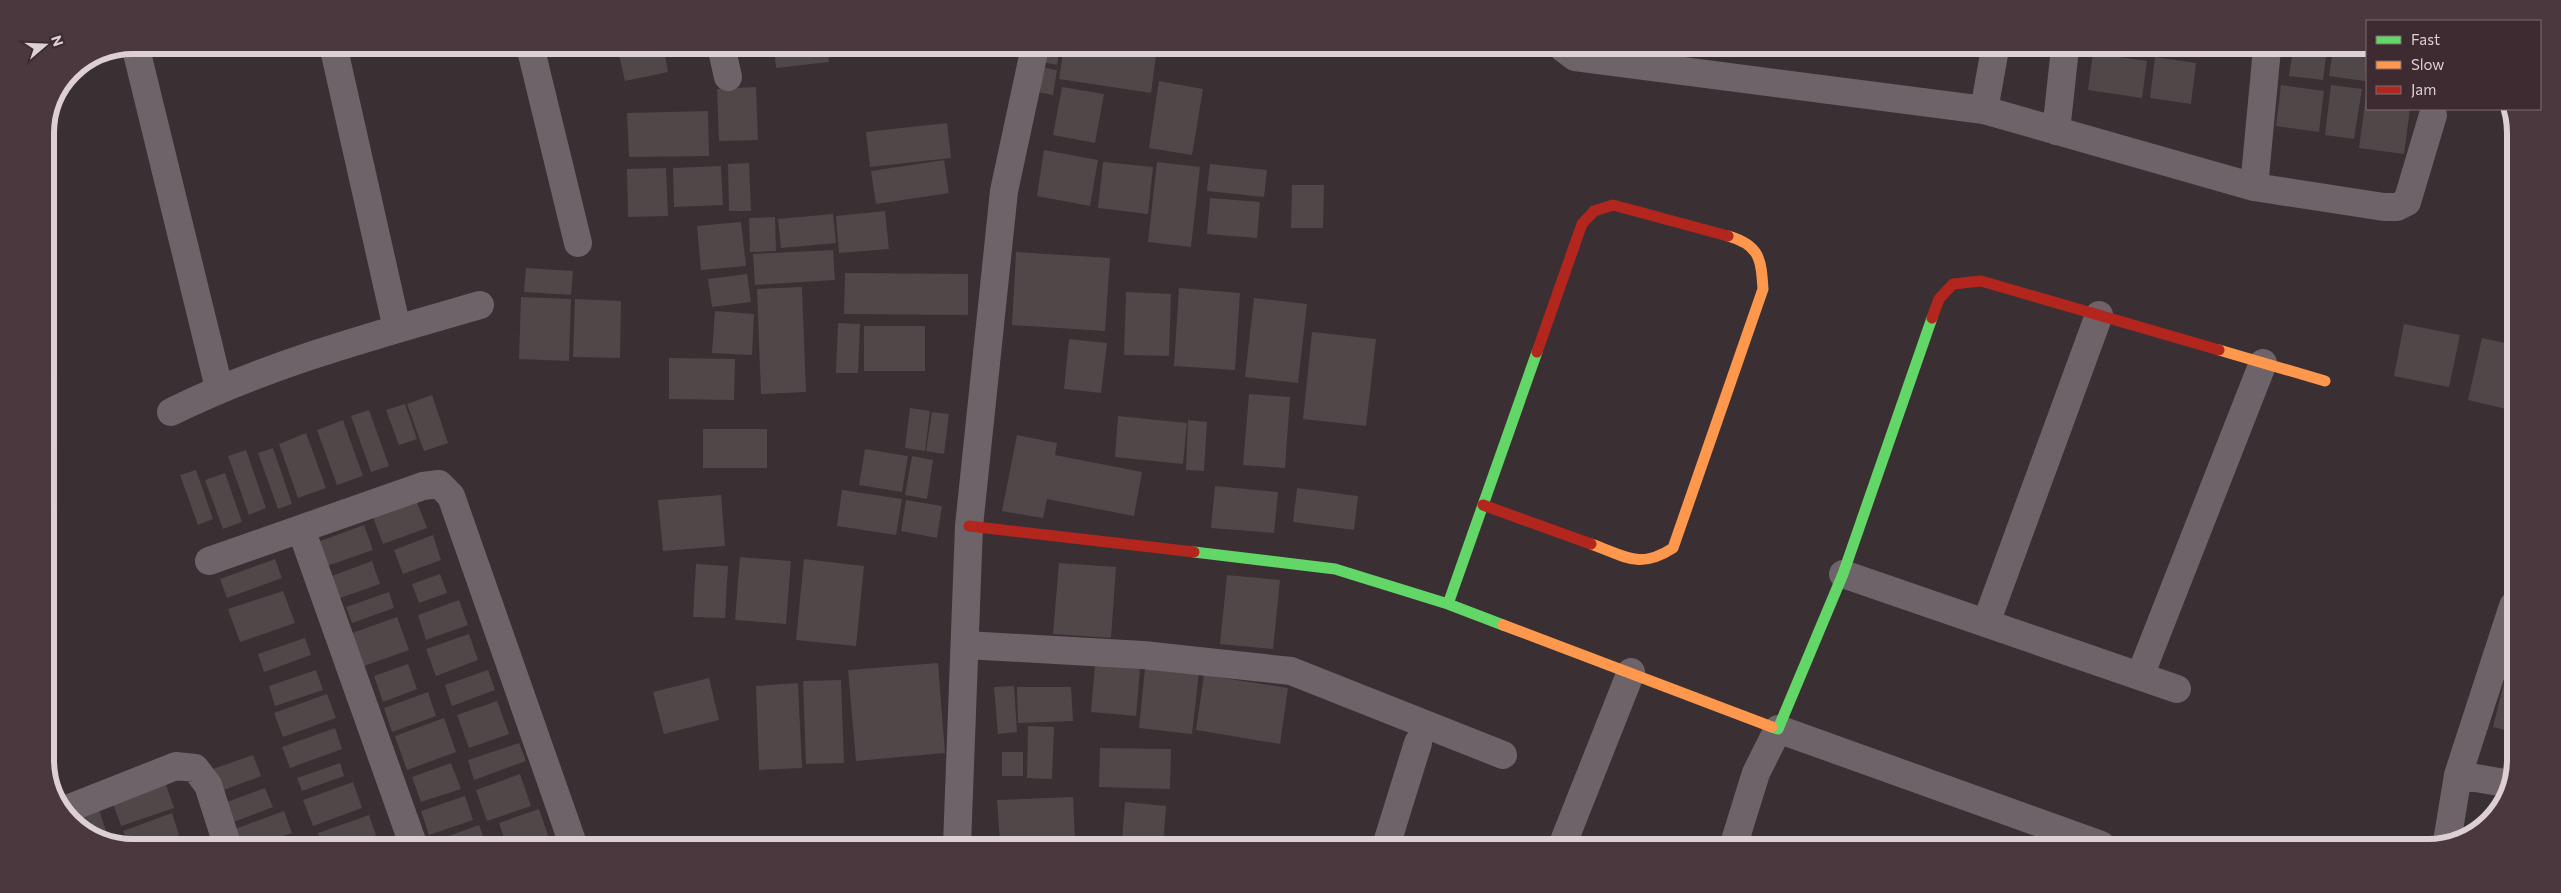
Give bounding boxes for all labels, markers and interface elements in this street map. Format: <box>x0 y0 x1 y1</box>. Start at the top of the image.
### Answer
north arrow <box>20 20 70 70</box>
legend <box>2366 20 2541 110</box>
text: Fast <box>2411 30 2440 48</box>
text: N <box>48 33 68 48</box>
text: Slow <box>2411 55 2444 73</box>
text: Jam <box>2411 80 2436 98</box>

